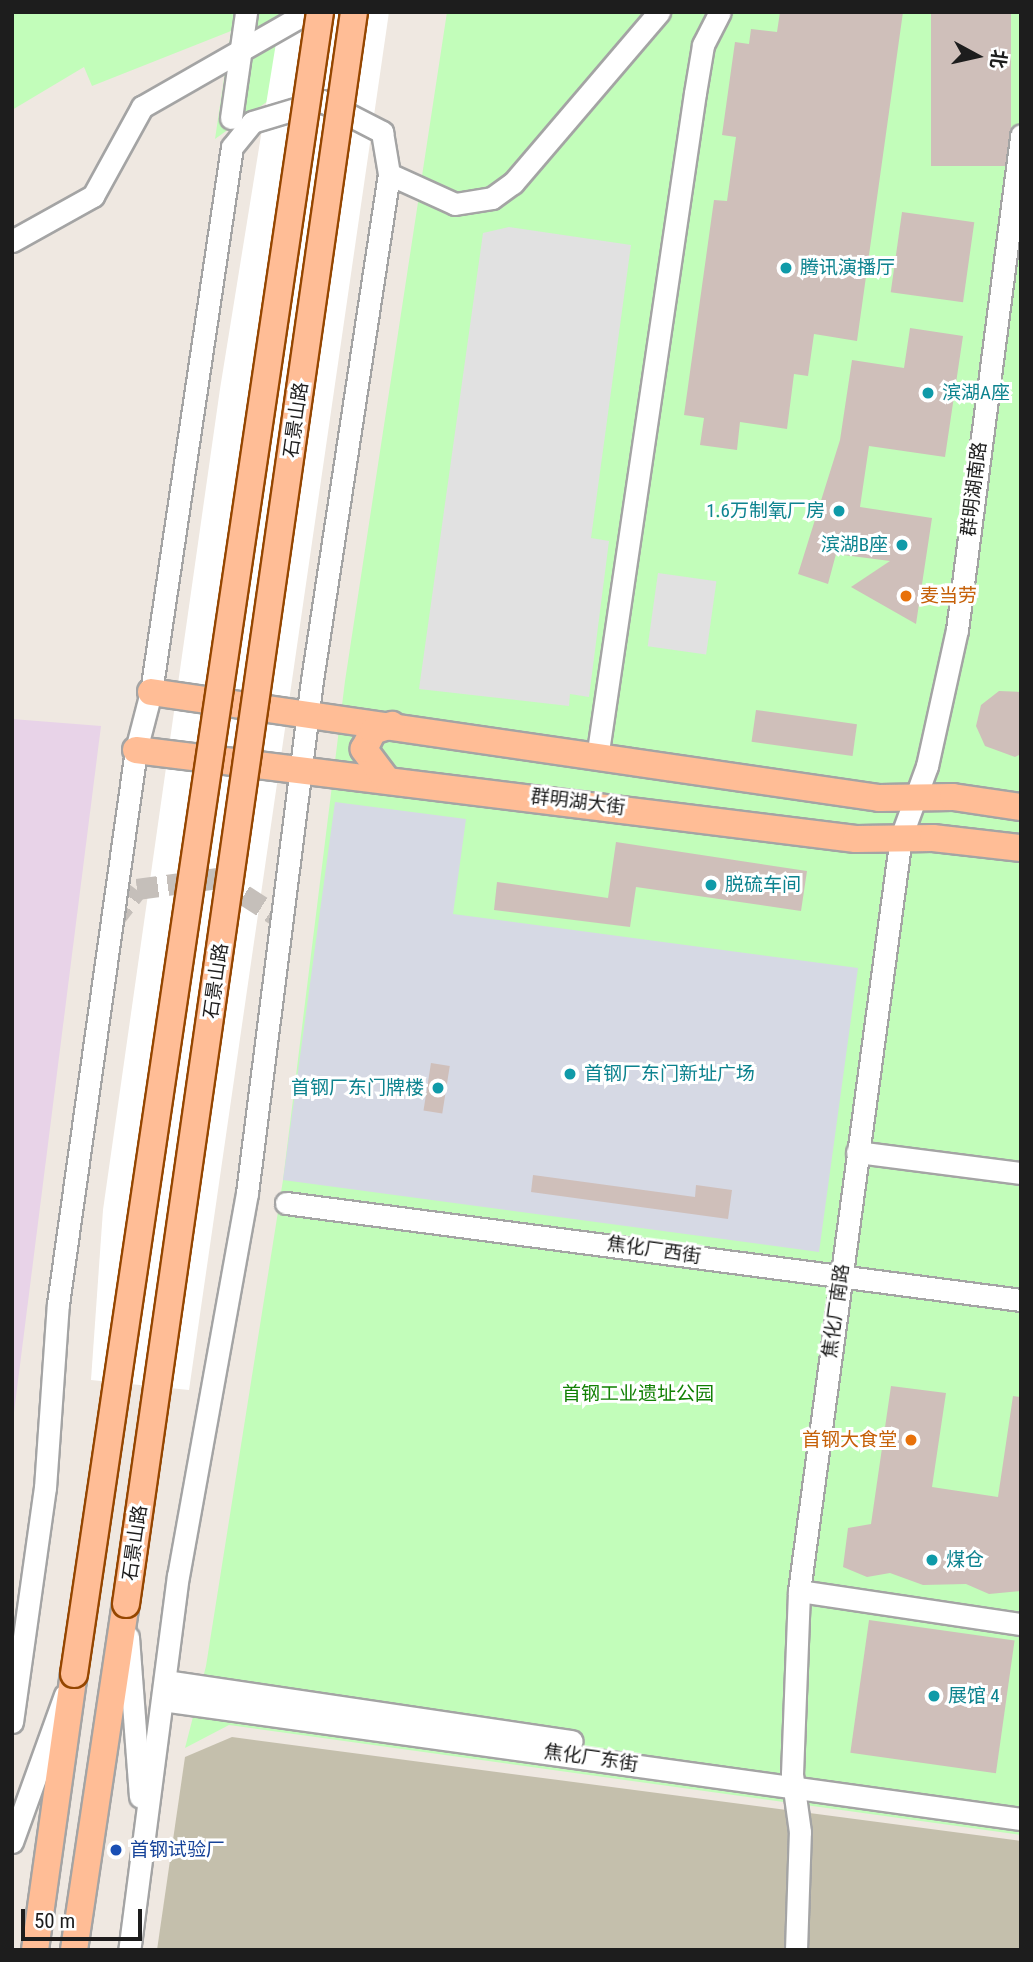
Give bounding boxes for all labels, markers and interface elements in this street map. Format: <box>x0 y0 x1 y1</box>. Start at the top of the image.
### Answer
north arrow <box>942 21 1012 91</box>
text: 北 <box>986 48 1011 70</box>
place label: 腾讯演播厅 <box>800 257 895 279</box>
marker: 腾讯演播厅 <box>778 260 794 276</box>
street label: 石景山路 <box>279 381 313 459</box>
place label: 滨湖A座 <box>942 382 1010 404</box>
marker: 滨湖A座 <box>920 385 936 401</box>
street label: 群明湖南路 <box>957 440 991 538</box>
place label: 1.6万制氧厂房 <box>706 500 825 522</box>
marker: 1.6万制氧厂房 <box>831 503 847 519</box>
place label: 滨湖B座 <box>821 534 888 556</box>
marker: 滨湖B座 <box>894 537 910 553</box>
place label: 麦当劳 <box>920 585 977 607</box>
marker: 麦当劳 <box>898 588 914 604</box>
street label: 群明湖大街 <box>529 785 627 819</box>
place label: 脱硫车间 <box>725 874 801 896</box>
marker: 脱硫车间 <box>703 877 719 893</box>
street label: 石景山路 <box>199 942 233 1020</box>
place label: 首钢厂东门新址广场 <box>584 1063 755 1085</box>
marker: 首钢厂东门新址广场 <box>562 1066 578 1082</box>
place label: 首钢厂东门牌楼 <box>291 1077 424 1099</box>
marker: 首钢厂东门牌楼 <box>430 1080 446 1096</box>
street label: 焦化厂西街 <box>605 1232 703 1268</box>
street label: 焦化厂南路 <box>818 1262 854 1360</box>
park label: 首钢工业遗址公园 <box>562 1383 714 1405</box>
place label: 首钢大食堂 <box>802 1429 897 1451</box>
marker: 首钢大食堂 <box>903 1432 919 1448</box>
street label: 石景山路 <box>118 1504 152 1582</box>
place label: 煤仓 <box>946 1549 984 1571</box>
marker: 煤仓 <box>924 1552 940 1568</box>
place label: 展馆 4 <box>948 1685 1000 1707</box>
marker: 展馆 4 <box>926 1688 942 1704</box>
street label: 焦化厂东街 <box>542 1740 640 1776</box>
place label: 首钢试验厂 <box>130 1839 225 1861</box>
marker: 首钢试验厂 <box>108 1842 124 1858</box>
scale bar <box>24 1896 145 1940</box>
text: 50 m <box>34 1909 75 1933</box>

